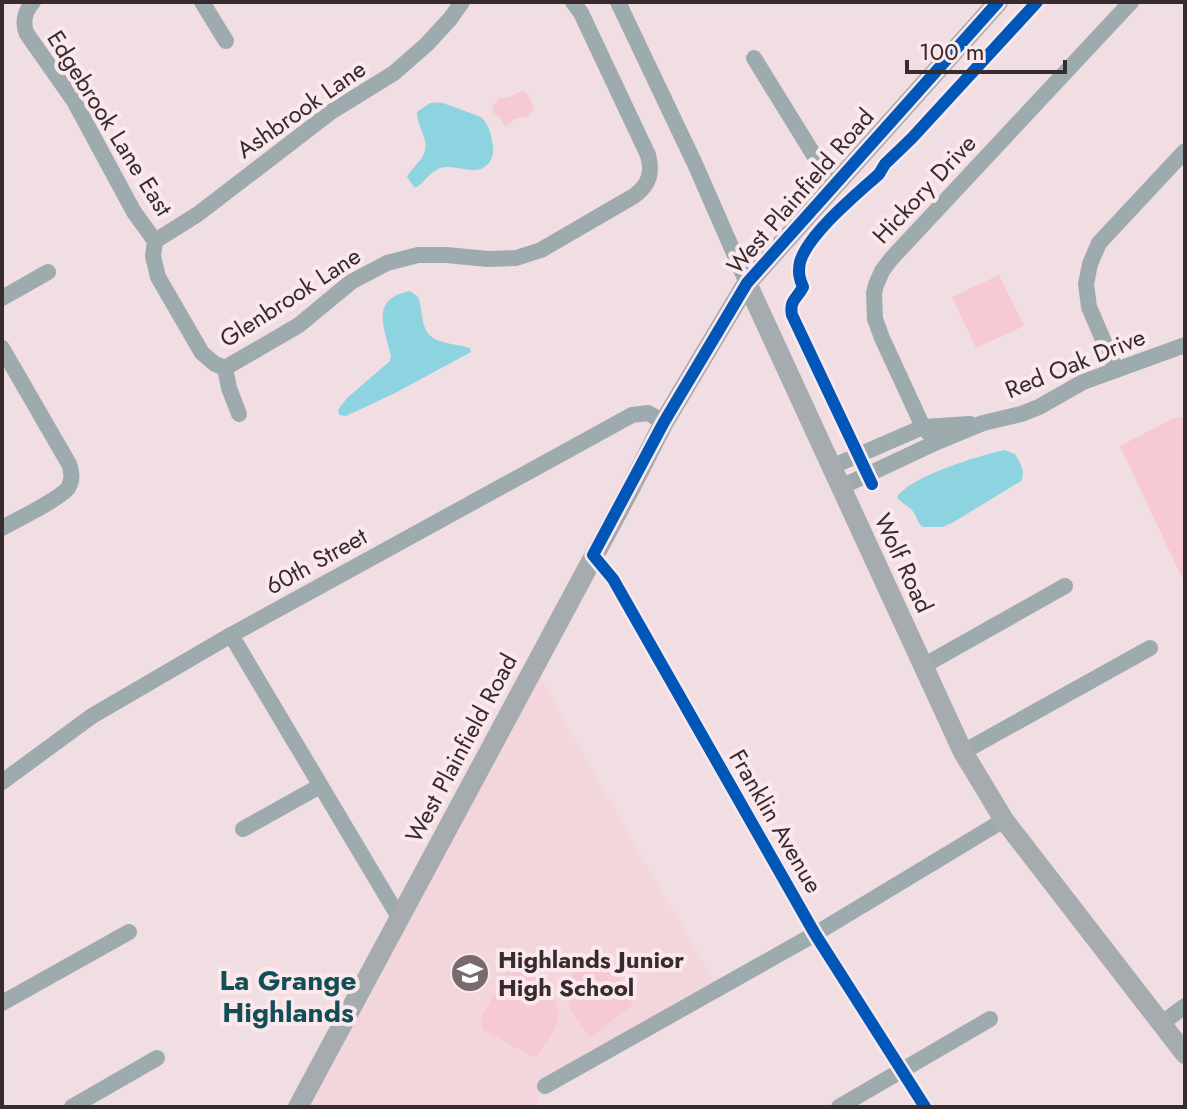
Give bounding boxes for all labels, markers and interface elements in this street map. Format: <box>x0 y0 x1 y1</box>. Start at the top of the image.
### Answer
street label: Edgebrook Lane East <box>39 23 181 223</box>
scale bar <box>907 24 1065 74</box>
text: 100 m <box>919 34 985 69</box>
street label: Ashbrook Lane <box>229 51 373 167</box>
street label: West Plainfield Road <box>718 100 882 282</box>
street label: Hickory Drive <box>864 127 984 251</box>
street label: Glenbrook Lane <box>213 238 367 356</box>
street label: Red Oak Drive <box>1000 319 1150 407</box>
street label: Wolf Road <box>866 507 942 619</box>
street label: 60th Street <box>259 519 373 603</box>
street label: West Plainfield Road <box>396 647 526 849</box>
street label: Franklin Avenue <box>721 743 831 899</box>
place label: Highlands Junior High School <box>498 942 684 1005</box>
school or university icon: Highlands Junior High School <box>449 952 491 994</box>
district label: La Grange Highlands <box>220 960 356 1033</box>

